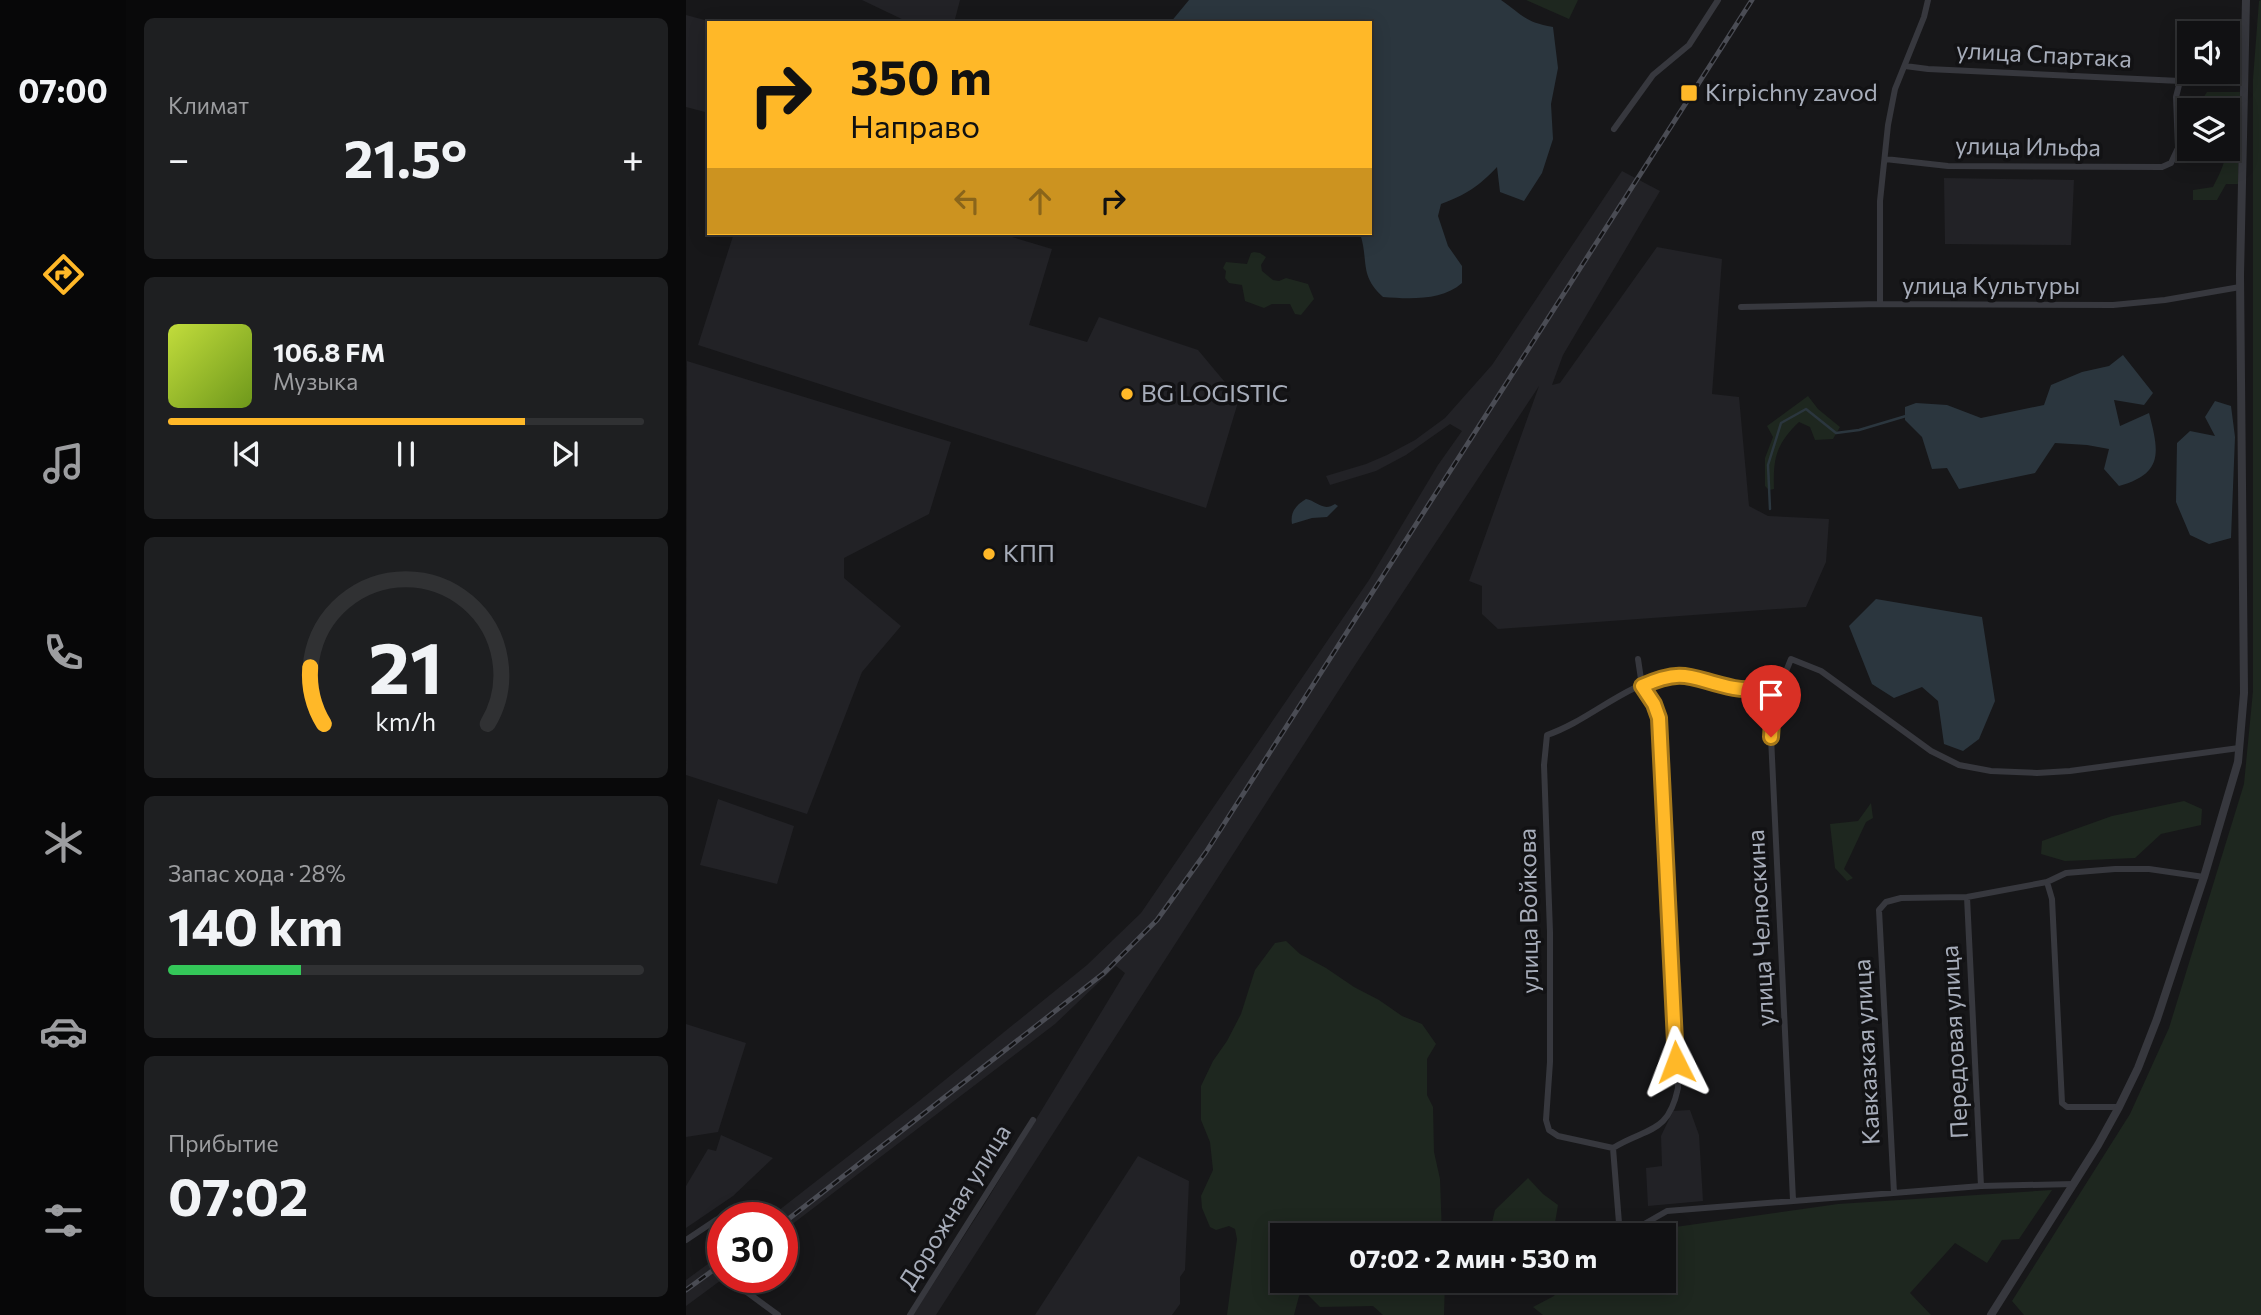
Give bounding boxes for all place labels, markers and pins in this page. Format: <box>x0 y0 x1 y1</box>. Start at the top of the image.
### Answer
place label: Kirpichny zavod <box>1705 77 1878 106</box>
marker: Kirpichny zavod <box>1679 83 1699 103</box>
place label: BG LOGISTIC <box>1141 378 1288 407</box>
marker: BG LOGISTIC <box>1119 386 1135 402</box>
place label: КПП <box>1003 538 1055 567</box>
marker: КПП <box>981 546 997 562</box>
pin <box>1741 665 1801 737</box>

